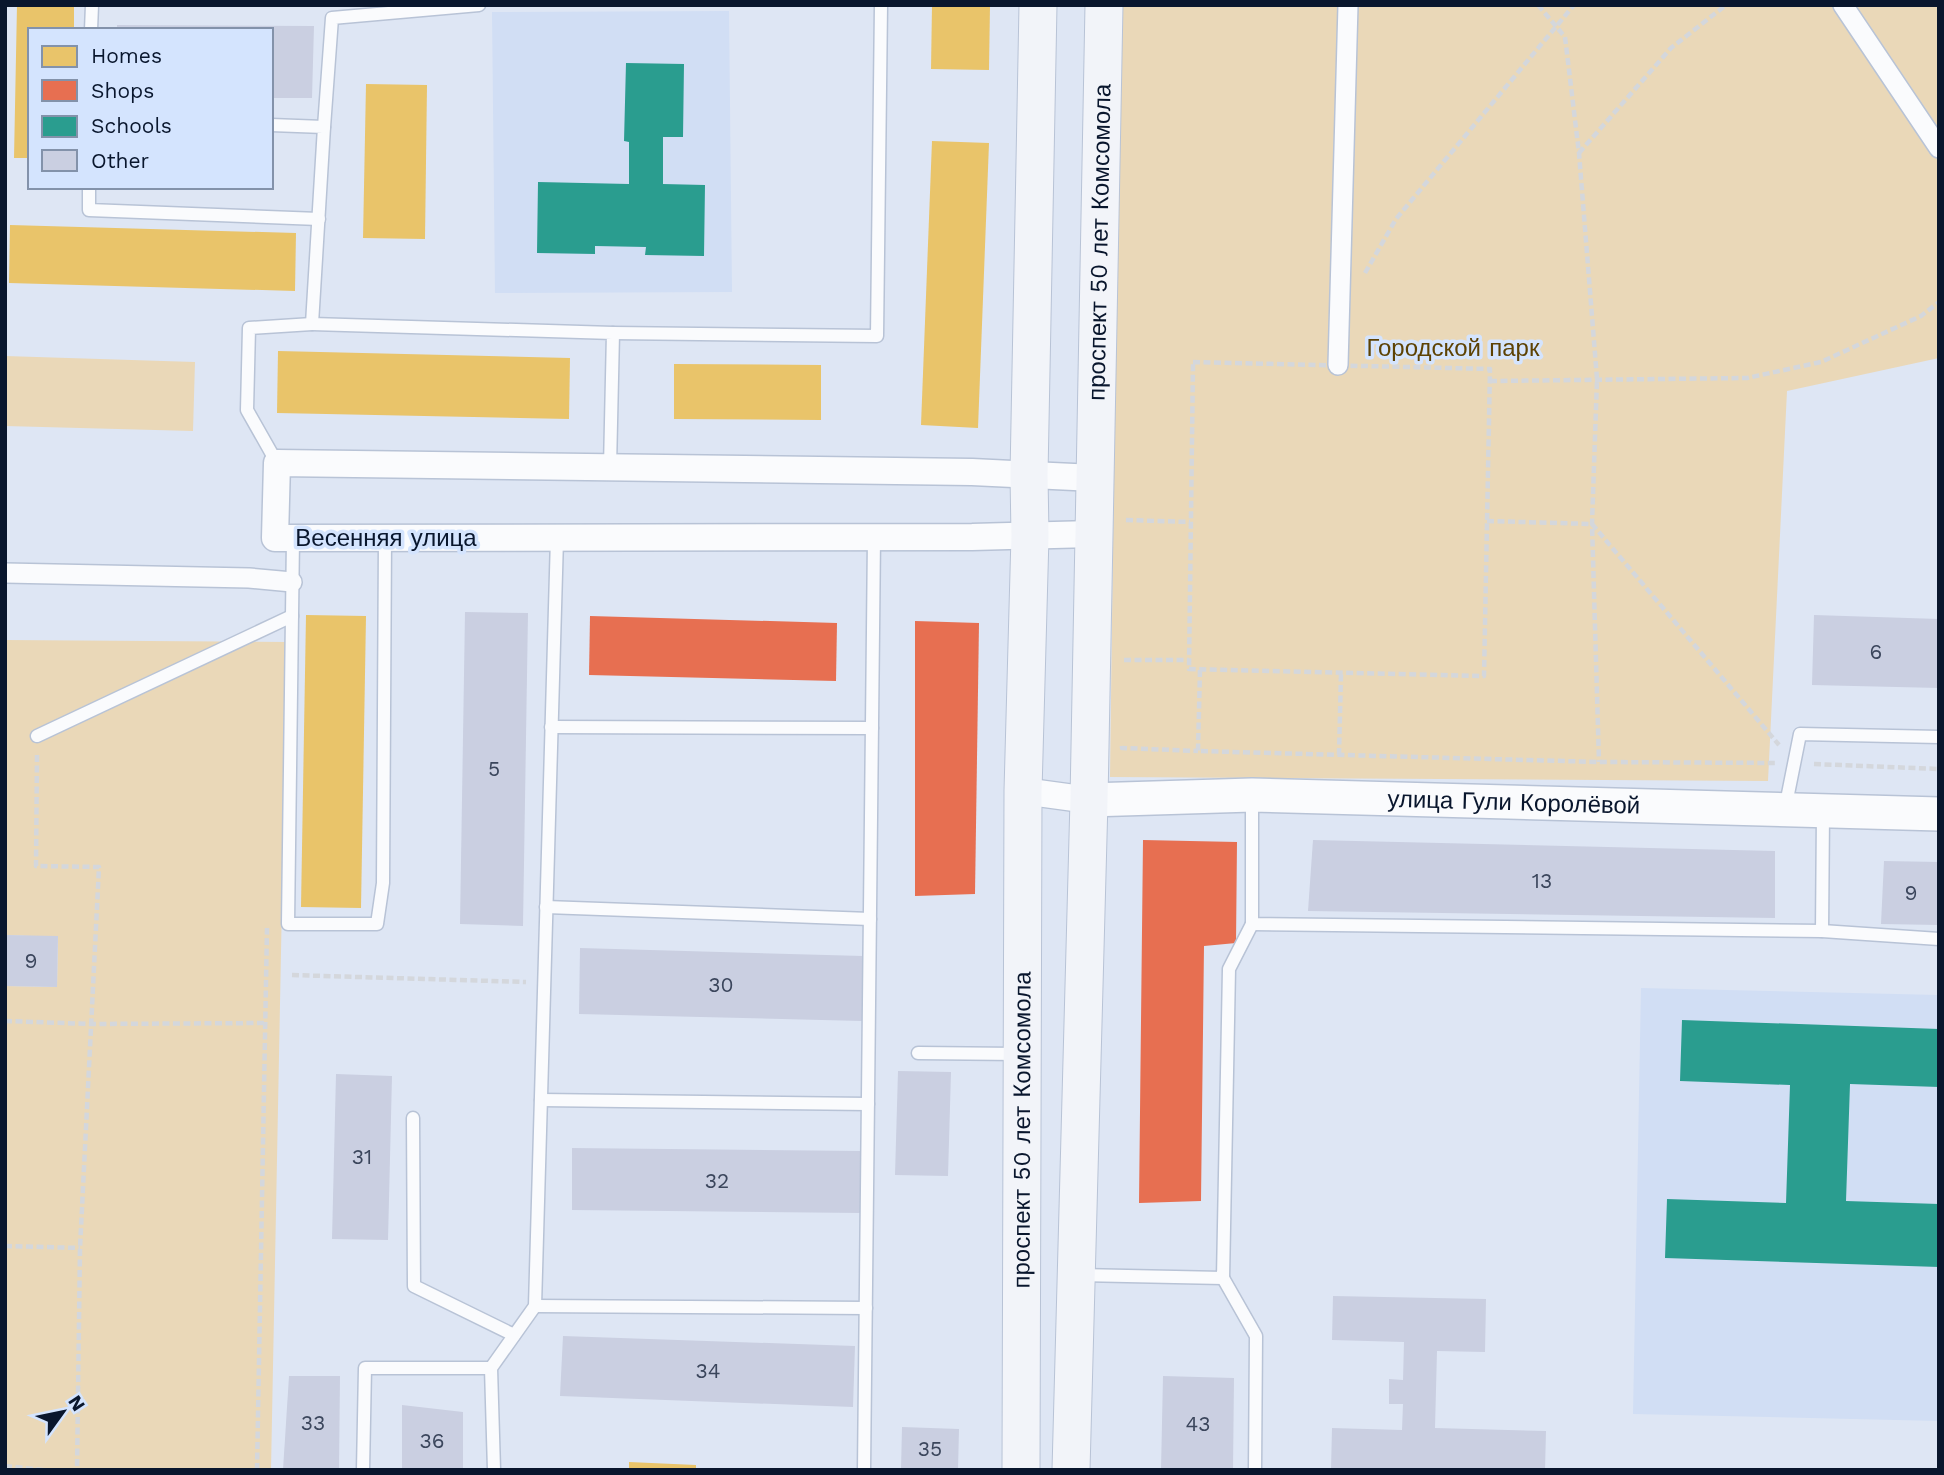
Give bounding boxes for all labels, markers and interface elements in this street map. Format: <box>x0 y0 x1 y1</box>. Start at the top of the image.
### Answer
legend <box>28 28 273 189</box>
text: Homes <box>91 43 162 68</box>
text: Shops <box>91 78 154 103</box>
street label: проспект 50 лет Комсомола <box>1083 83 1117 401</box>
text: Schools <box>91 113 172 138</box>
text: Other <box>91 148 150 173</box>
park label: Городской парк <box>1367 334 1540 362</box>
street label: Весенняя улица <box>295 524 477 552</box>
house number: 6 <box>1870 639 1882 664</box>
house number: 5 <box>488 756 500 781</box>
street label: улица Гули Королёвой <box>1387 785 1641 820</box>
house number: 13 <box>1532 868 1552 893</box>
house number: 9 <box>1905 880 1917 905</box>
house number: 9 <box>25 948 37 973</box>
street label: проспект 50 лет Комсомола <box>1008 971 1036 1289</box>
house number: 30 <box>708 972 734 997</box>
house number: 31 <box>352 1144 372 1169</box>
house number: 32 <box>705 1168 729 1193</box>
house number: 34 <box>695 1358 721 1383</box>
north arrow <box>28 1377 98 1447</box>
text: N <box>63 1391 90 1415</box>
house number: 33 <box>301 1410 325 1435</box>
house number: 43 <box>1185 1411 1211 1436</box>
house number: 36 <box>419 1428 445 1453</box>
house number: 35 <box>918 1436 942 1461</box>

